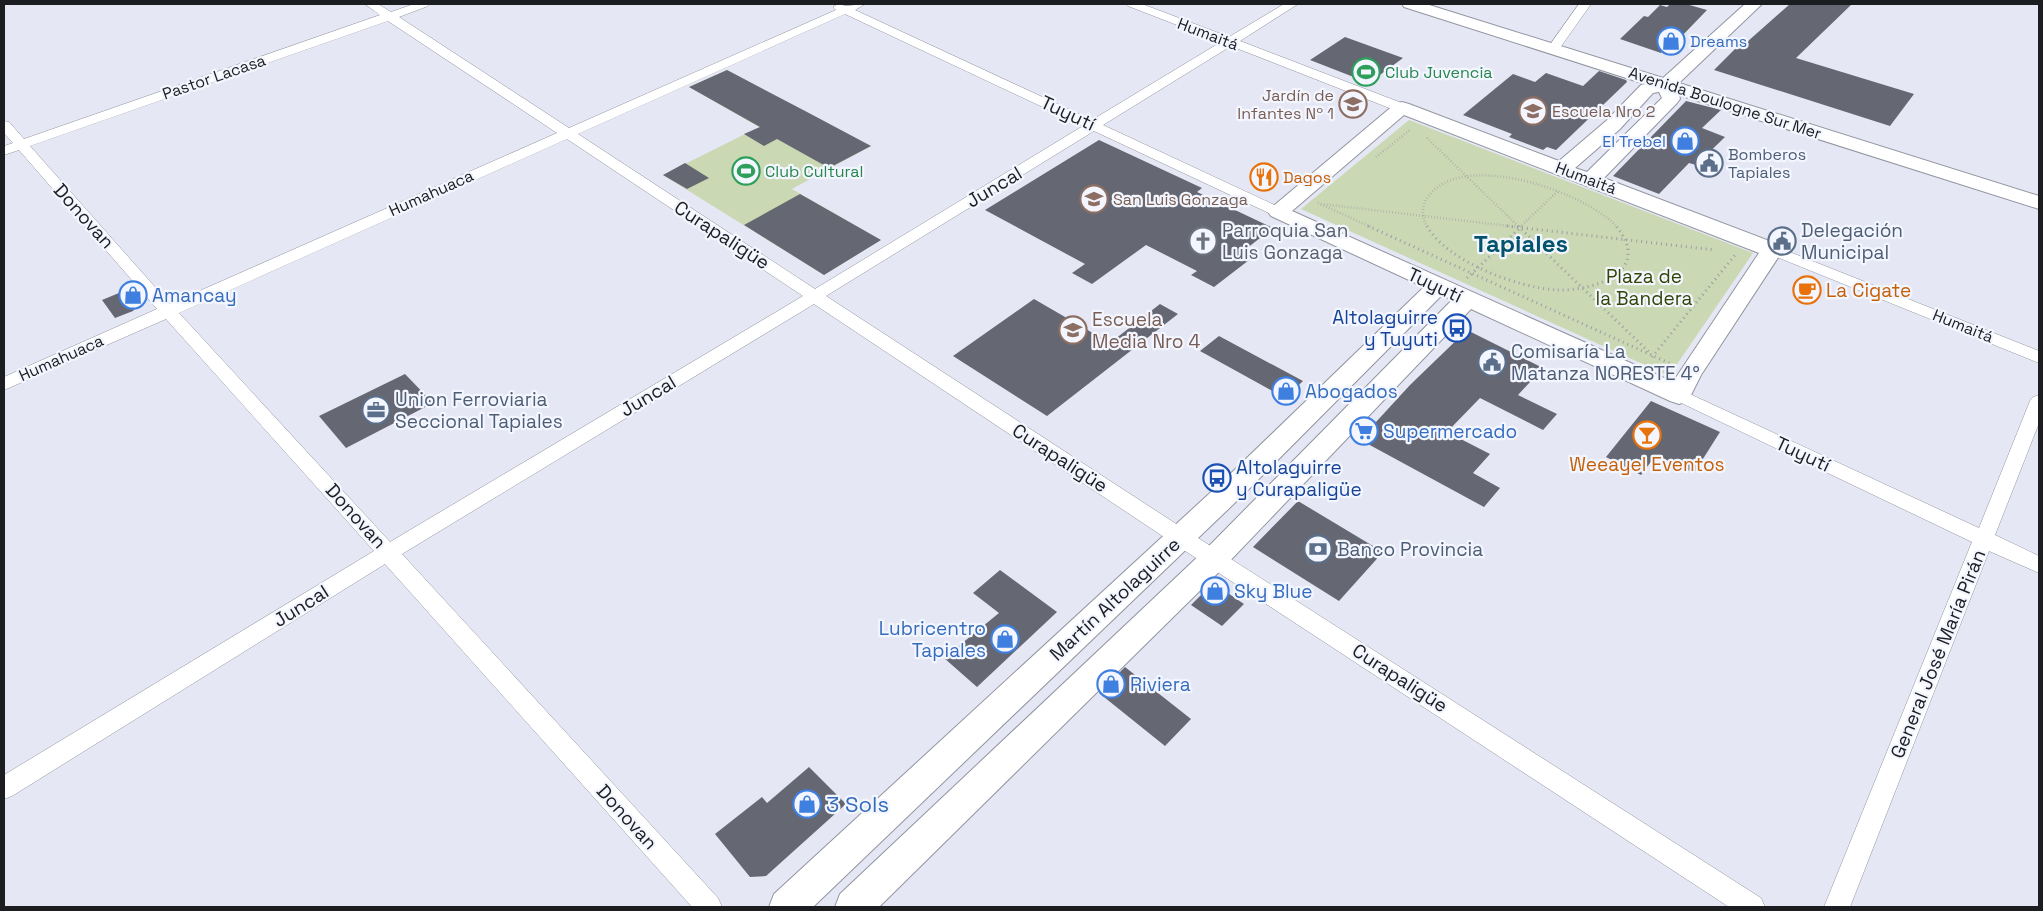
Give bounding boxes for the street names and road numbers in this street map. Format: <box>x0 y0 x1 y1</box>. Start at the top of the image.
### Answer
street label: Humaitá <box>1175 13 1241 55</box>
street label: Pastor Lacasa <box>160 50 268 104</box>
street label: Avenida Boulogne Sur Mer <box>1626 62 1824 144</box>
street label: Tuyutí <box>1036 89 1100 137</box>
street label: Humaitá <box>1553 157 1619 199</box>
street label: Juncal <box>961 161 1027 213</box>
street label: Humahuaca <box>385 165 477 221</box>
street label: Donovan <box>48 178 120 254</box>
street label: Curapaligüe <box>669 195 775 275</box>
street label: Tuyutí <box>1403 261 1467 309</box>
street label: Humaitá <box>1930 304 1996 348</box>
street label: Humahuaca <box>15 330 107 386</box>
street label: Juncal <box>615 370 681 422</box>
street label: Curapaligüe <box>1007 418 1113 498</box>
street label: Tuyutí <box>1771 430 1835 478</box>
street label: Donovan <box>320 478 392 554</box>
street label: Martín Altolaguirre <box>1044 532 1186 666</box>
street label: General José María Pirán <box>1885 546 1991 762</box>
street label: Juncal <box>268 579 334 633</box>
street label: Curapaligüe <box>1347 638 1453 718</box>
street label: Donovan <box>591 779 663 855</box>

